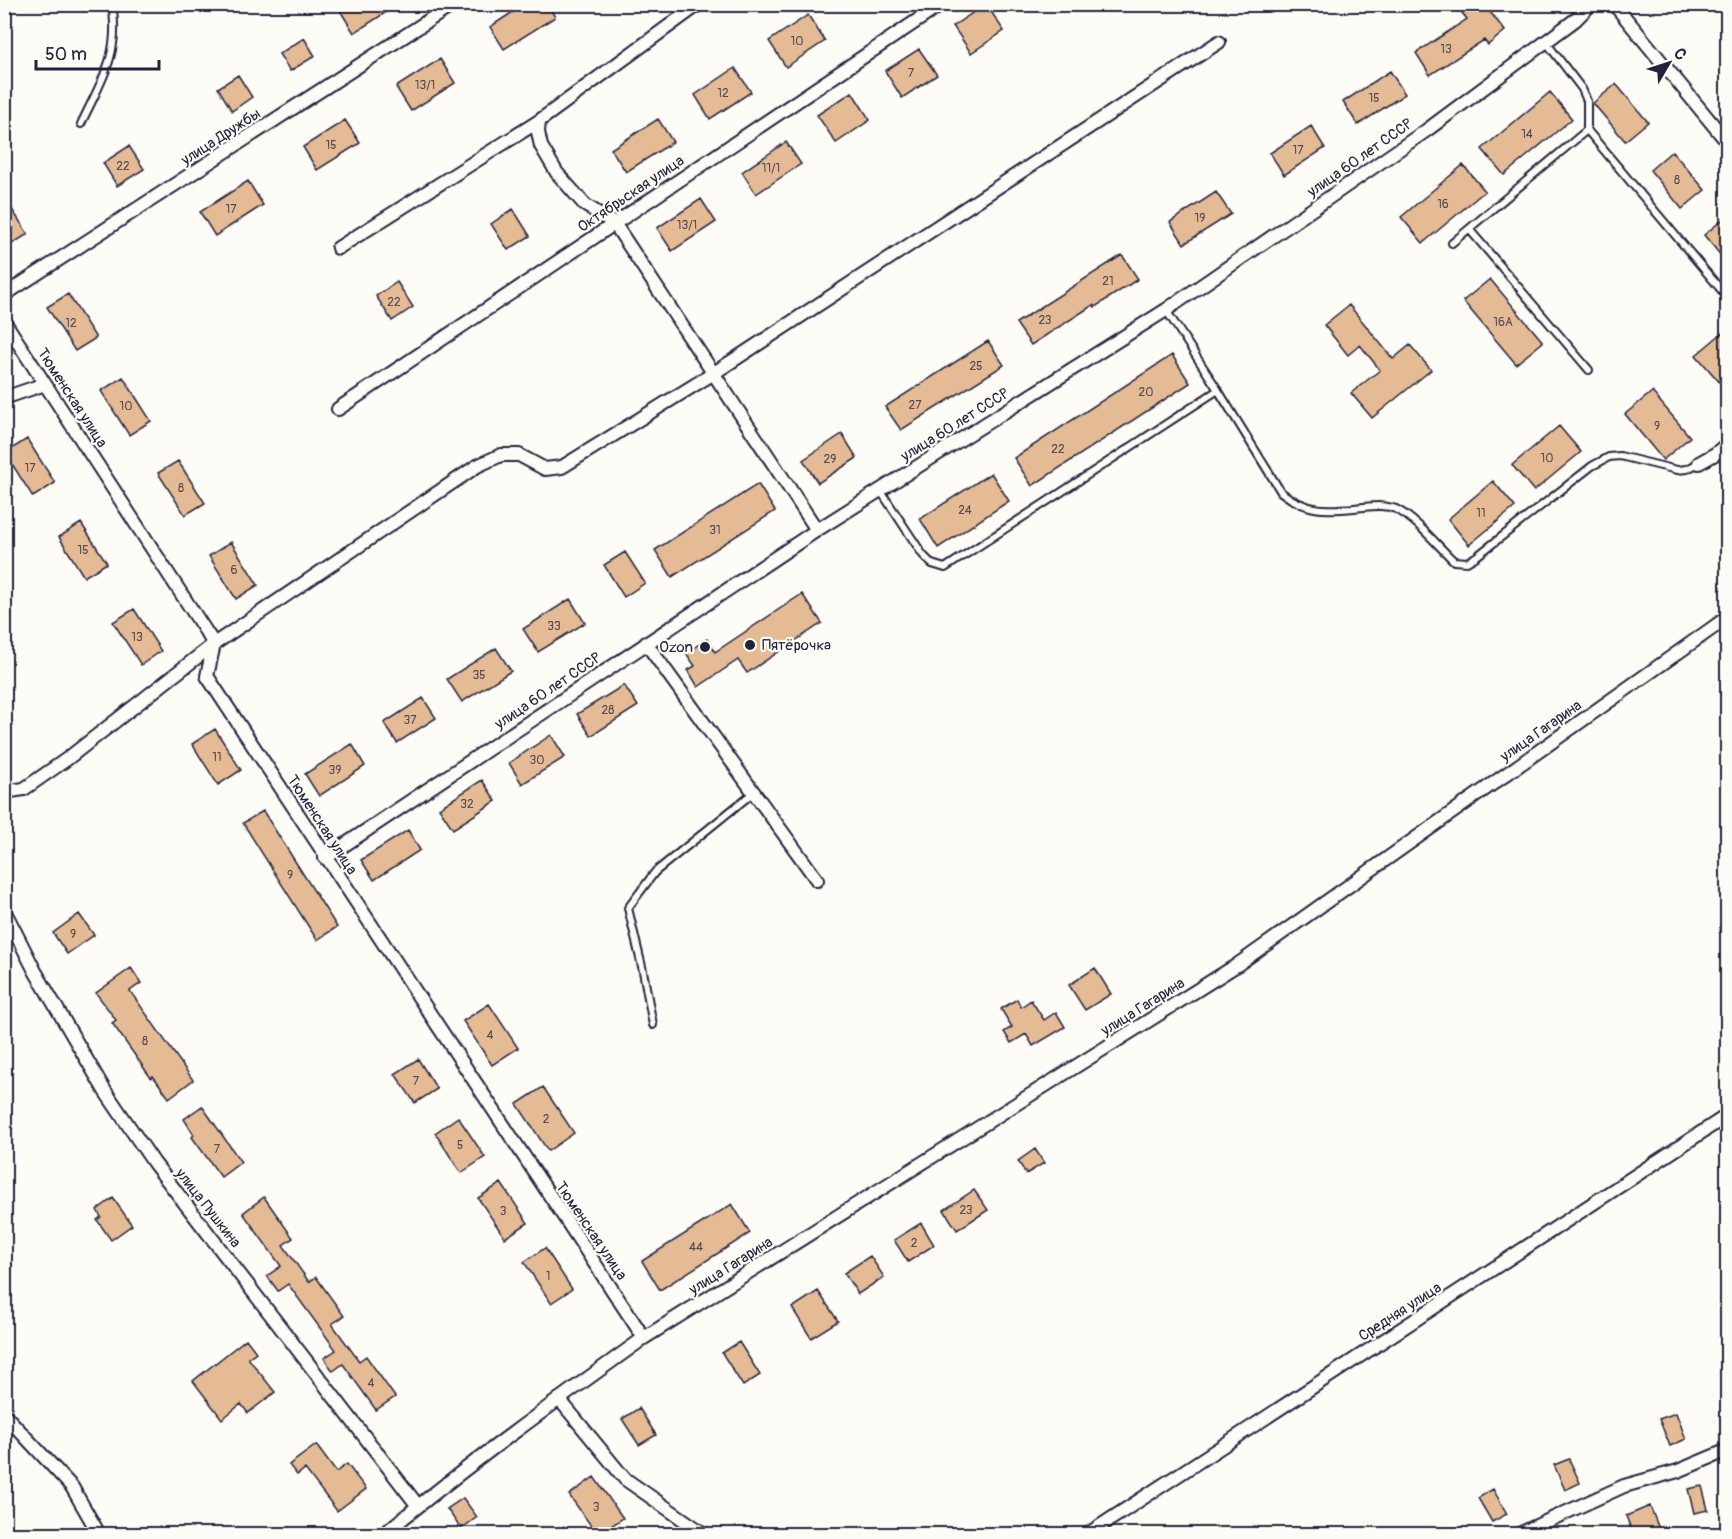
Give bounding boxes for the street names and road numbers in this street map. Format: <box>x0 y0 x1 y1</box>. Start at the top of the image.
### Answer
street label: улица Дружбы <box>177 104 264 170</box>
street label: улица 60 лет СССР <box>1303 114 1417 202</box>
street label: Октябрьская улица <box>574 151 688 237</box>
street label: Тюменская улица <box>33 345 111 451</box>
street label: улица 60 лет СССР <box>896 384 1013 466</box>
street label: улица 60 лет СССР <box>490 648 605 734</box>
street label: улица Гагарина <box>1496 696 1585 767</box>
street label: Тюменская улица <box>283 772 361 878</box>
street label: улица Гагарина <box>1097 974 1188 1041</box>
street label: улица Пушкина <box>170 1164 245 1251</box>
street label: Тюменская улица <box>551 1178 631 1284</box>
street label: улица Гагарина <box>685 1233 776 1300</box>
street label: Средняя улица <box>1355 1278 1445 1346</box>

